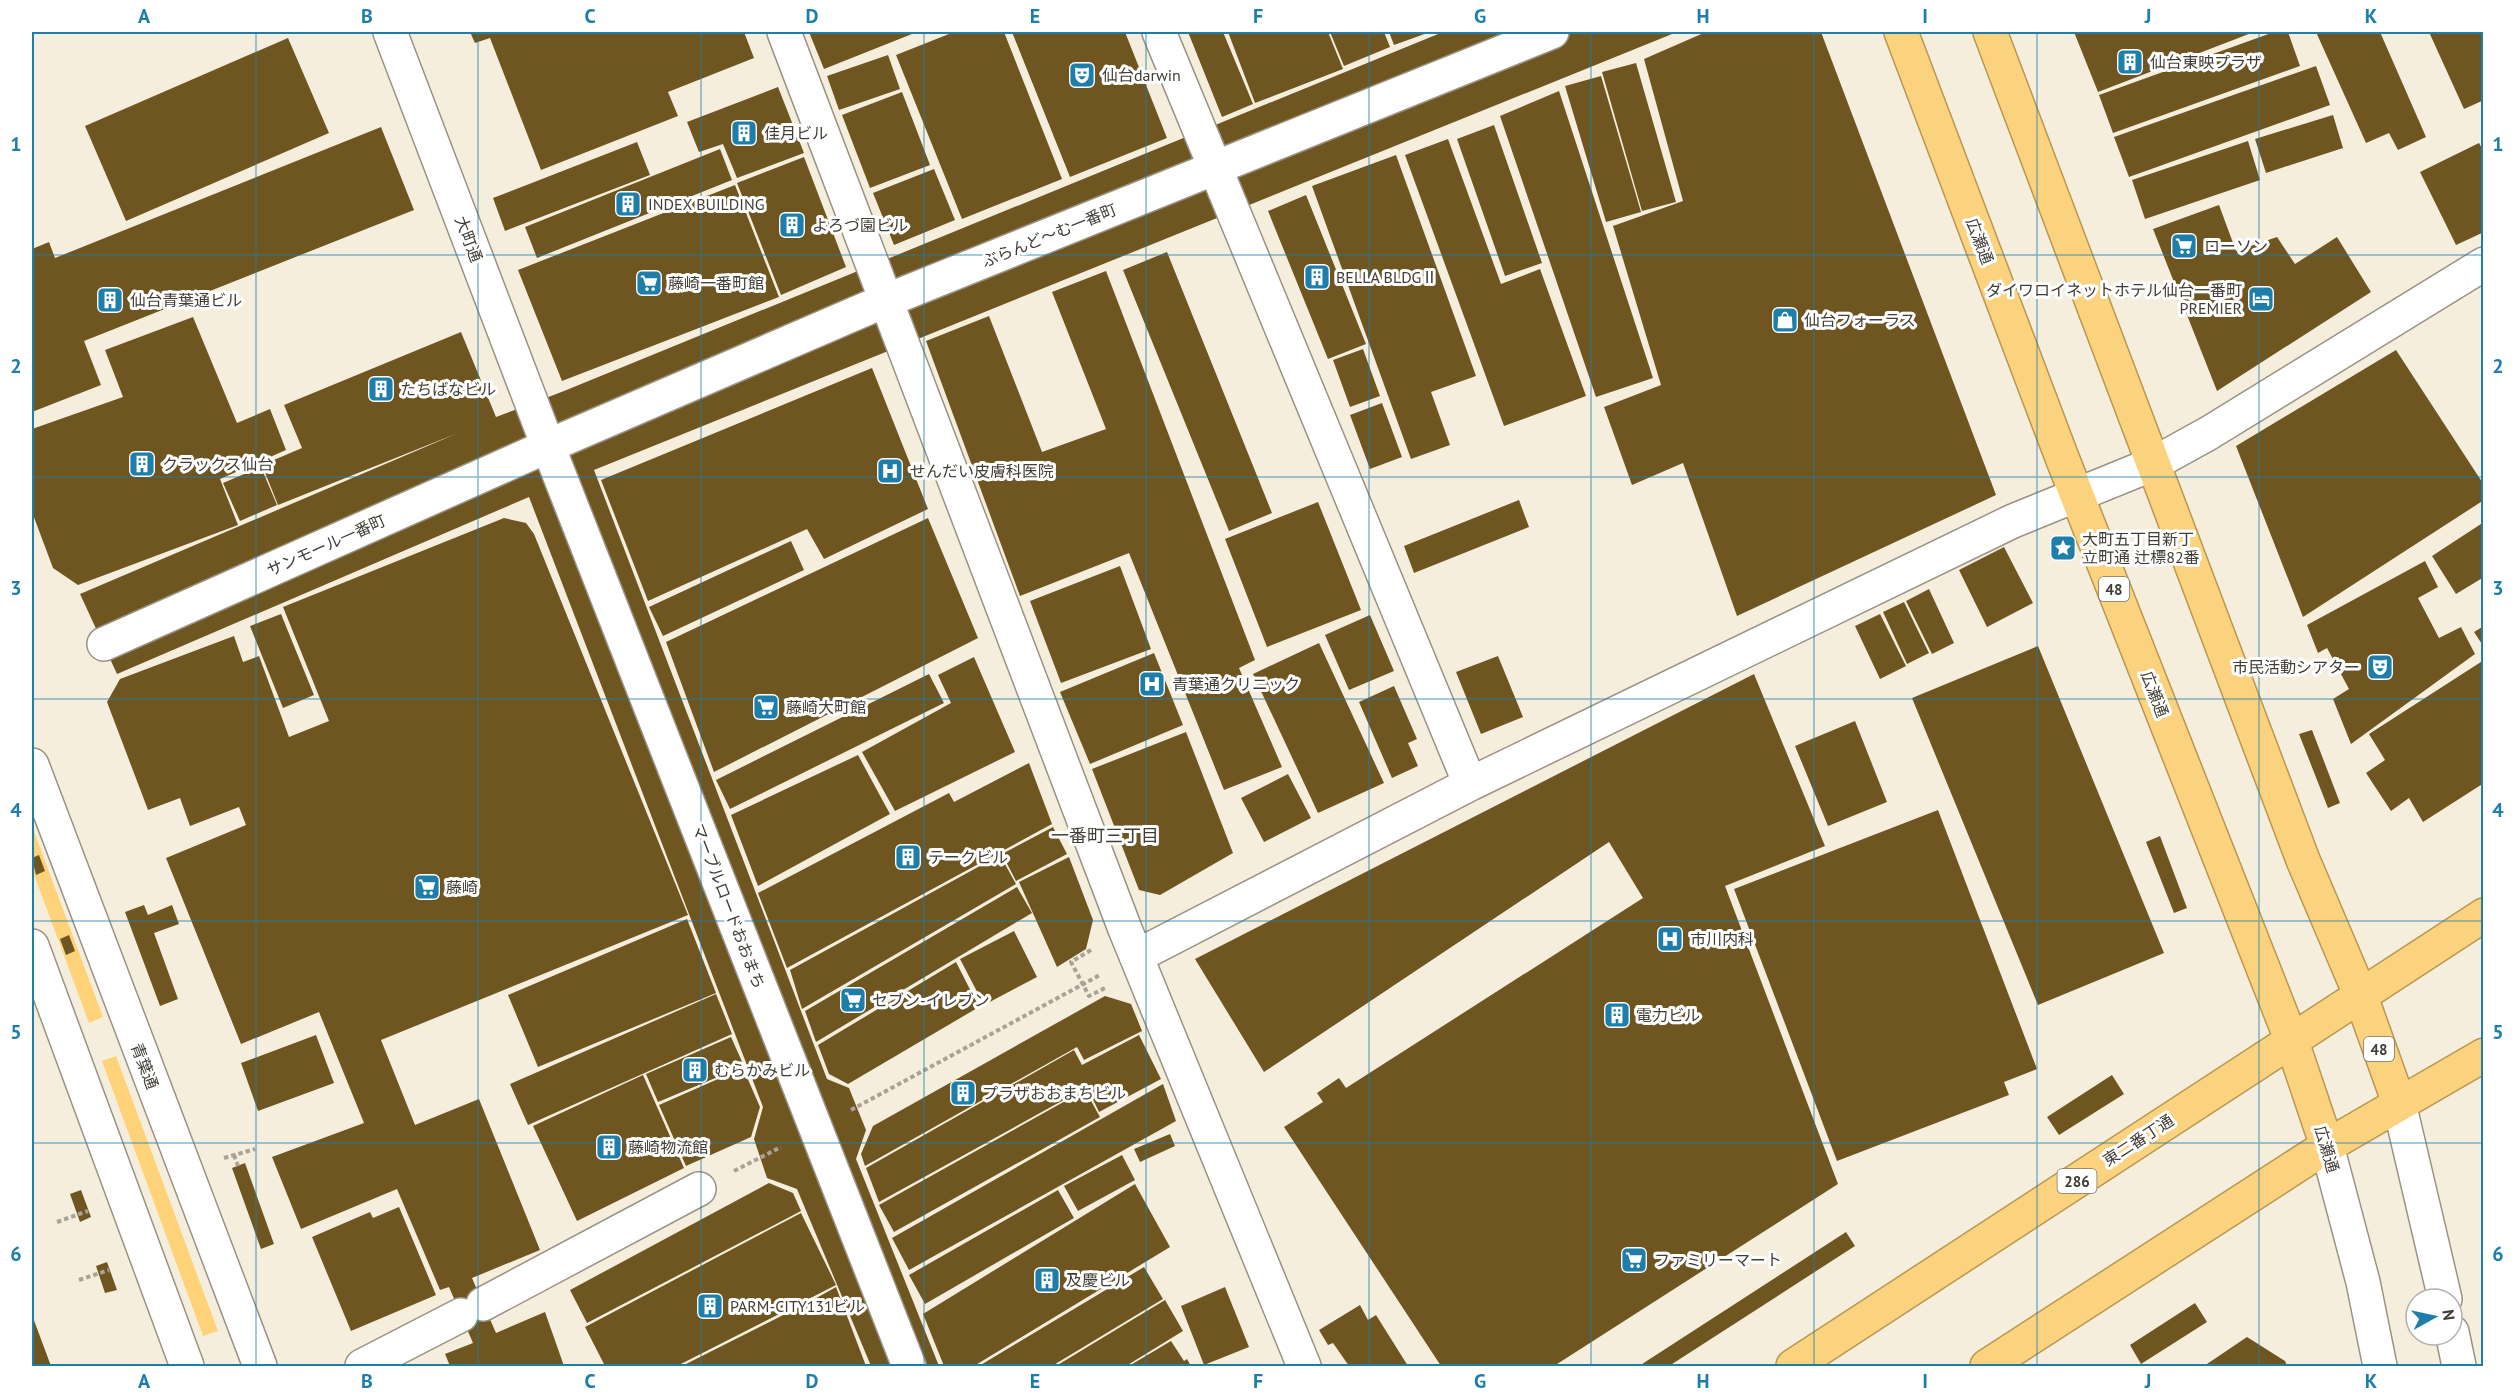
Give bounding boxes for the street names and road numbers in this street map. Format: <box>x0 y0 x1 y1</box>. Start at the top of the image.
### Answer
street label: ぶらんど～む一番町 <box>979 199 1119 271</box>
street label: 大町通 <box>451 213 487 265</box>
street label: 広瀬通 <box>1962 215 1998 267</box>
street label: サンモール一番町 <box>263 510 389 580</box>
road number: 48 <box>2099 577 2129 601</box>
street label: 広瀬通 <box>2137 668 2173 720</box>
street label: マーブルロードおおまち <box>688 821 770 991</box>
road number: 48 <box>2364 1037 2394 1061</box>
street label: 青葉通 <box>127 1040 163 1092</box>
street label: 東二番丁通 <box>2099 1110 2177 1170</box>
street label: 広瀬通 <box>2310 1123 2344 1175</box>
road number: 286 <box>2058 1169 2096 1193</box>

